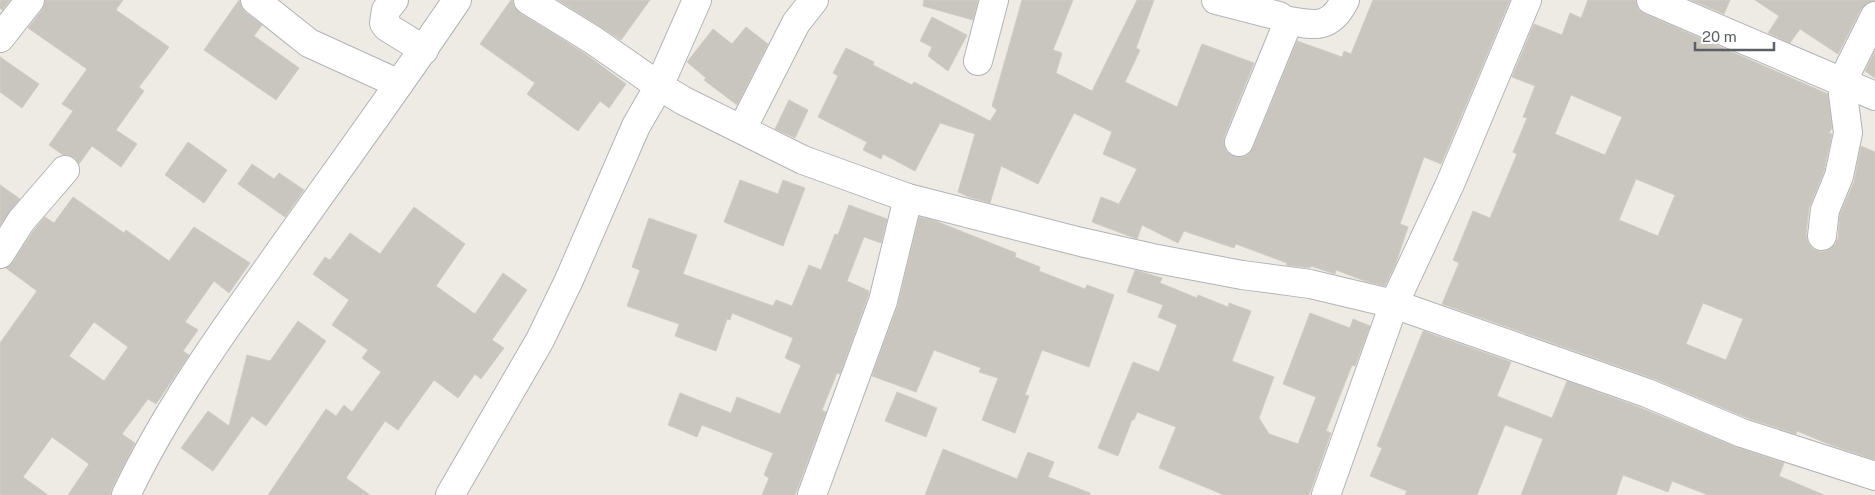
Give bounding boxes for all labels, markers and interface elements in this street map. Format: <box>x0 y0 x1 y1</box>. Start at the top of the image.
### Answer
scale bar <box>1695 20 1774 52</box>
text: 20 m <box>1702 28 1737 45</box>

